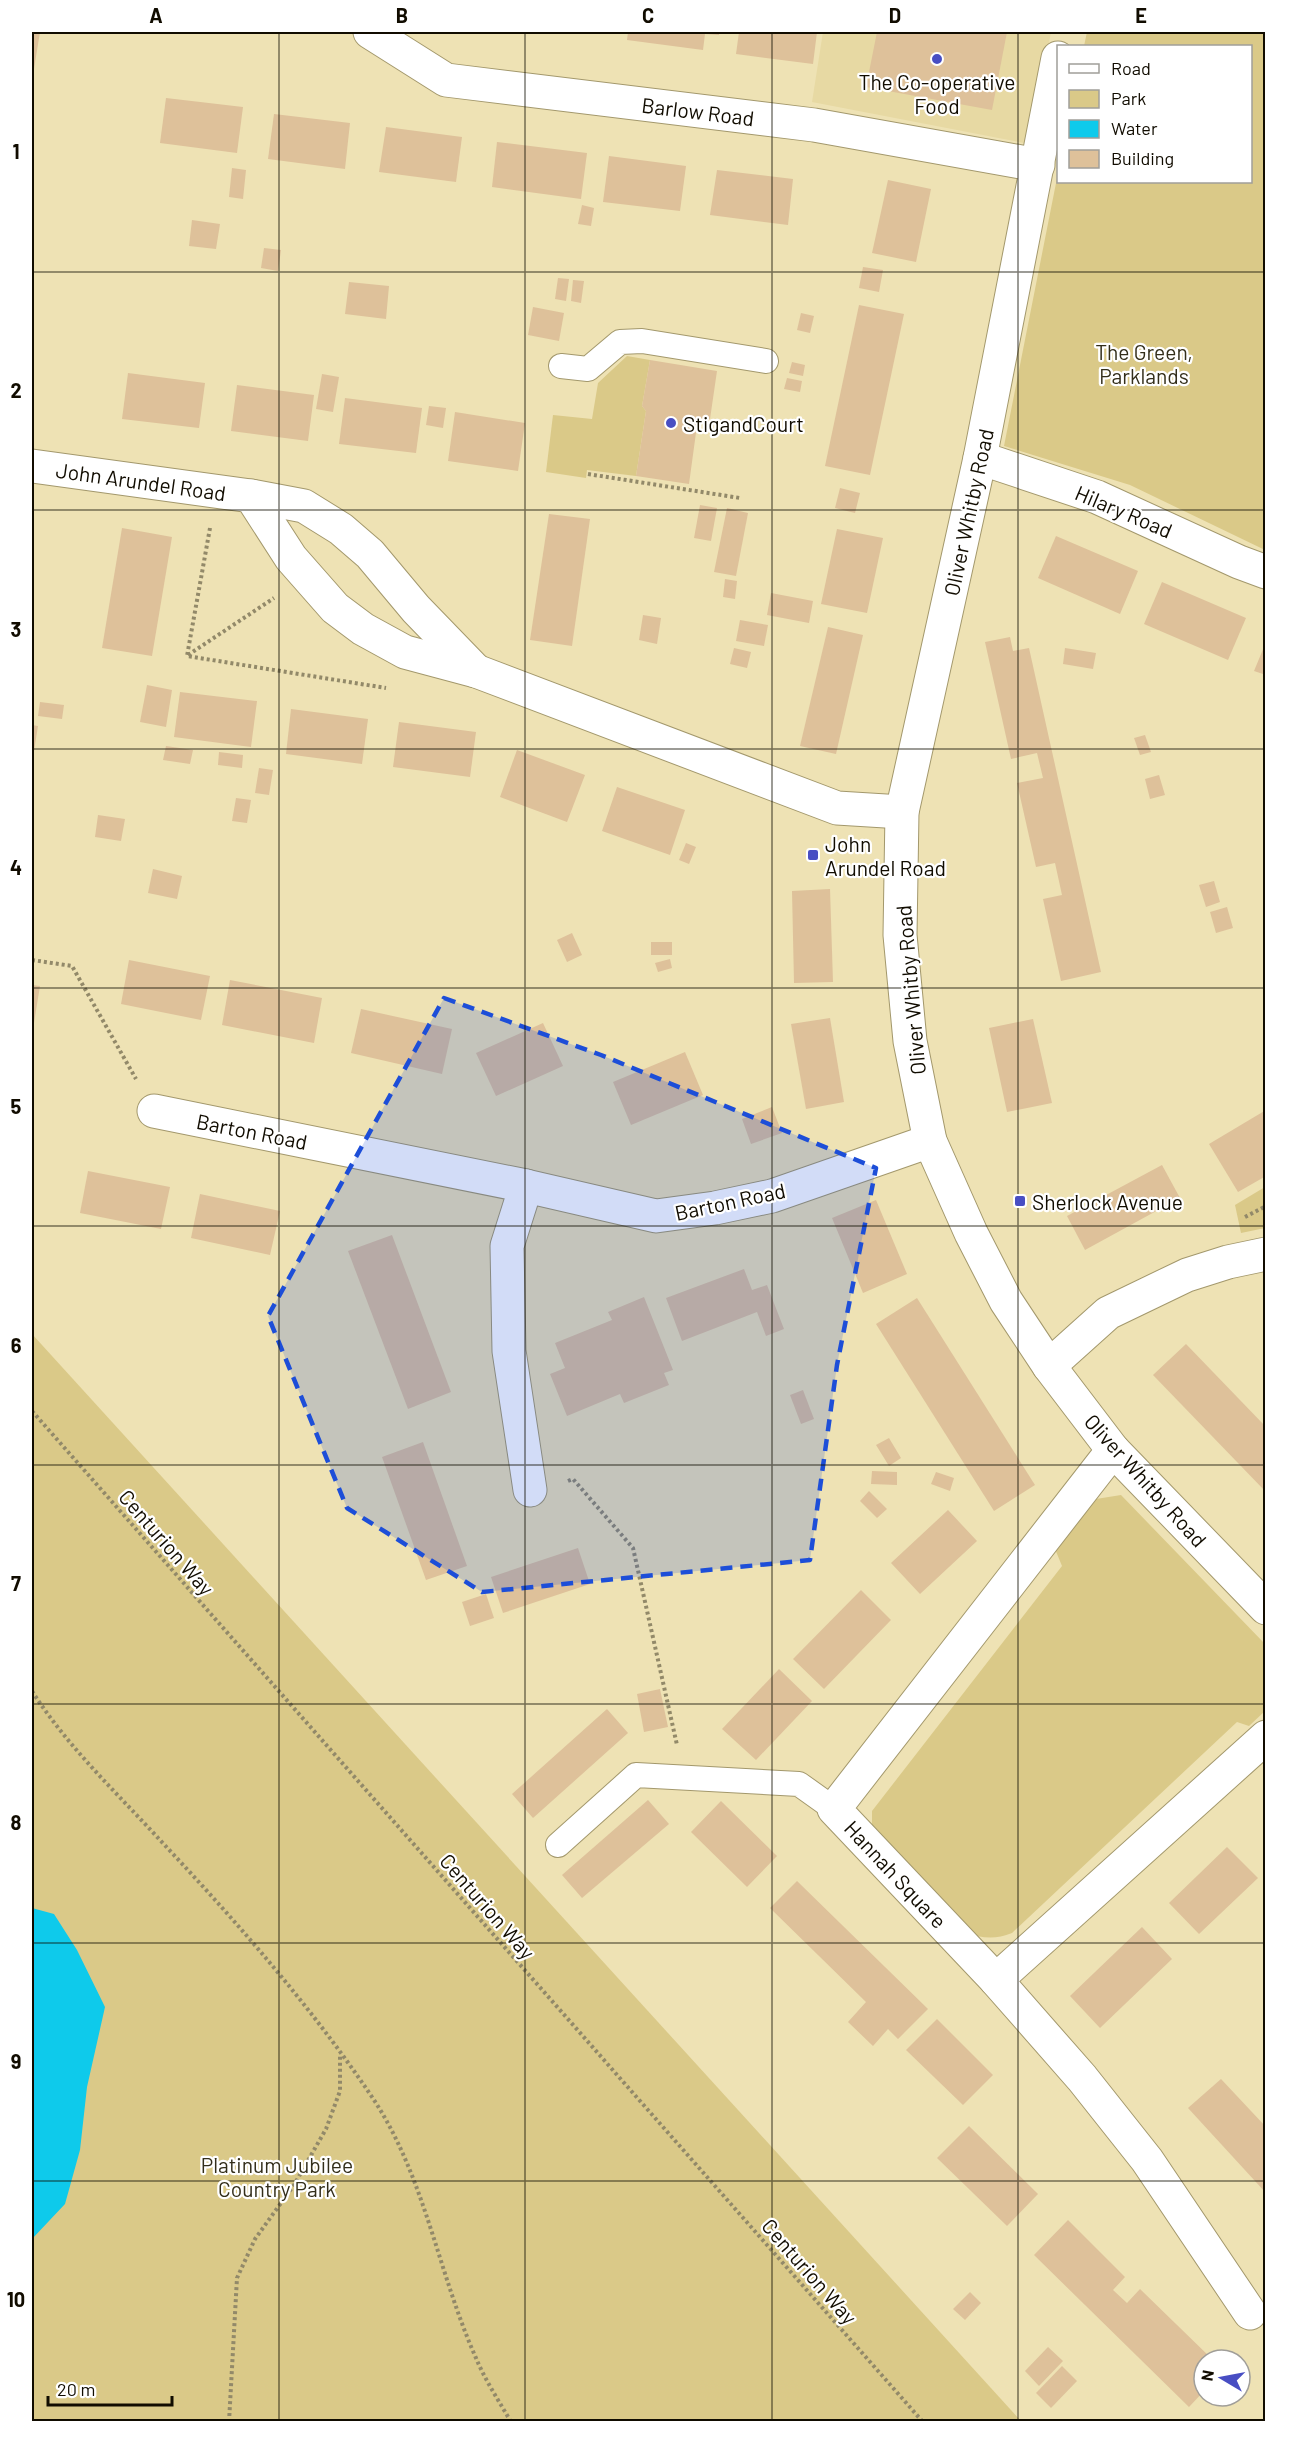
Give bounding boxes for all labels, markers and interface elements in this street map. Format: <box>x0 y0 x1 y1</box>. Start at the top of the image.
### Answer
text: A <box>149 3 163 27</box>
text: B <box>396 3 408 27</box>
text: C <box>642 3 654 27</box>
text: D <box>889 3 901 27</box>
text: E <box>1135 3 1147 27</box>
legend <box>1057 45 1252 183</box>
marker: The Co-operative Food <box>930 52 944 66</box>
text: Road <box>1111 57 1151 79</box>
place label: The Co-operative Food <box>858 69 1016 118</box>
text: Park <box>1111 87 1146 109</box>
street label: Barlow Road <box>640 92 756 130</box>
text: Water <box>1111 117 1158 139</box>
text: 1 <box>12 139 20 163</box>
text: Building <box>1111 147 1174 169</box>
park label: The Green, Parklands <box>1095 339 1193 388</box>
text: 2 <box>10 378 22 402</box>
place label: StigandCourt <box>683 411 804 436</box>
marker: StigandCourt <box>664 416 678 430</box>
street label: Oliver Whitby Road <box>938 426 998 598</box>
street label: John Arundel Road <box>54 457 228 505</box>
street label: Hilary Road <box>1072 479 1176 543</box>
text: 3 <box>11 617 21 641</box>
place label: John Arundel Road <box>825 831 946 880</box>
marker: John Arundel Road <box>806 848 820 862</box>
text: 4 <box>10 855 22 879</box>
street label: Oliver Whitby Road <box>890 904 930 1076</box>
text: 5 <box>11 1094 22 1118</box>
street label: Barton Road <box>194 1108 310 1154</box>
street label: Barton Road <box>672 1177 788 1225</box>
place label: Sherlock Avenue <box>1032 1189 1183 1214</box>
marker: Sherlock Avenue <box>1013 1194 1027 1208</box>
text: 6 <box>11 1333 22 1357</box>
street label: Oliver Whitby Road <box>1080 1408 1212 1552</box>
street label: Centurion Way <box>114 1484 220 1600</box>
text: 7 <box>11 1571 21 1595</box>
text: 8 <box>11 1810 22 1834</box>
street label: Hannah Square <box>840 1815 952 1933</box>
street label: Centurion Way <box>435 1848 541 1964</box>
text: 9 <box>11 2049 21 2073</box>
park label: Platinum Jubilee Country Park <box>201 2152 353 2201</box>
street label: Centurion Way <box>757 2213 863 2329</box>
text: 10 <box>7 2287 25 2311</box>
north arrow <box>1192 2348 1252 2408</box>
text: N <box>1196 2368 1217 2382</box>
scale bar <box>48 2369 172 2407</box>
text: 20 m <box>57 2378 95 2400</box>

